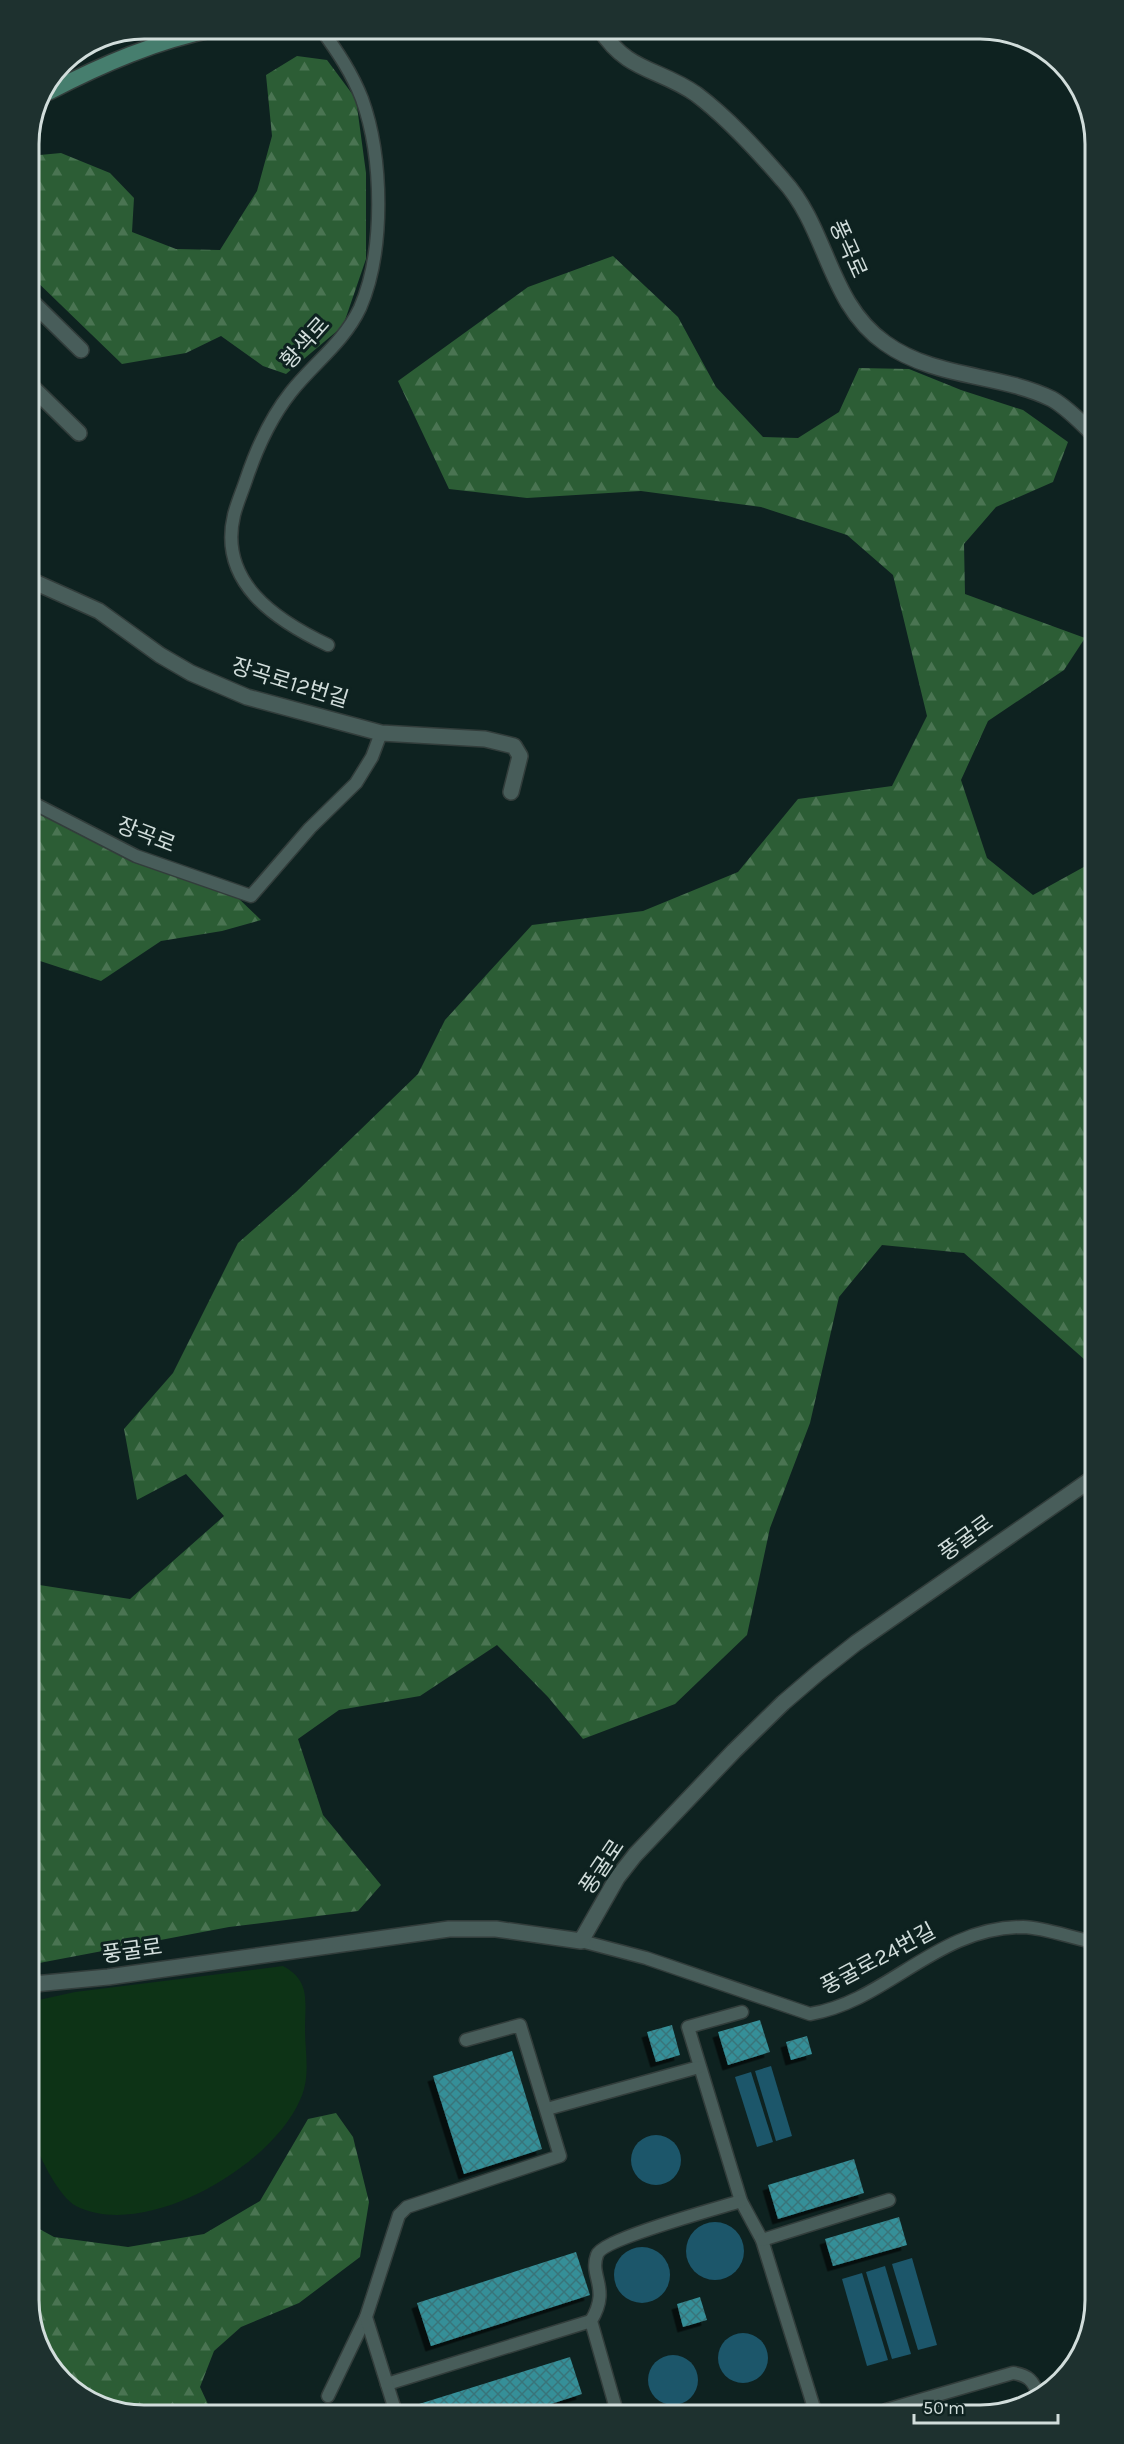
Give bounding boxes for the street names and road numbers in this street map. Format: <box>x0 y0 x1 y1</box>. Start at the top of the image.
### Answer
street label: 풍곡로 <box>824 216 872 282</box>
street label: 황색로 <box>275 312 335 374</box>
street label: 장곡로12번길 <box>228 653 352 713</box>
street label: 장곡로 <box>113 812 179 858</box>
street label: 풍굴로 <box>934 1510 998 1566</box>
street label: 풍굴로 <box>574 1835 630 1899</box>
street label: 풍굴로24번길 <box>816 1918 940 2000</box>
street label: 풍굴로 <box>100 1934 164 1968</box>

